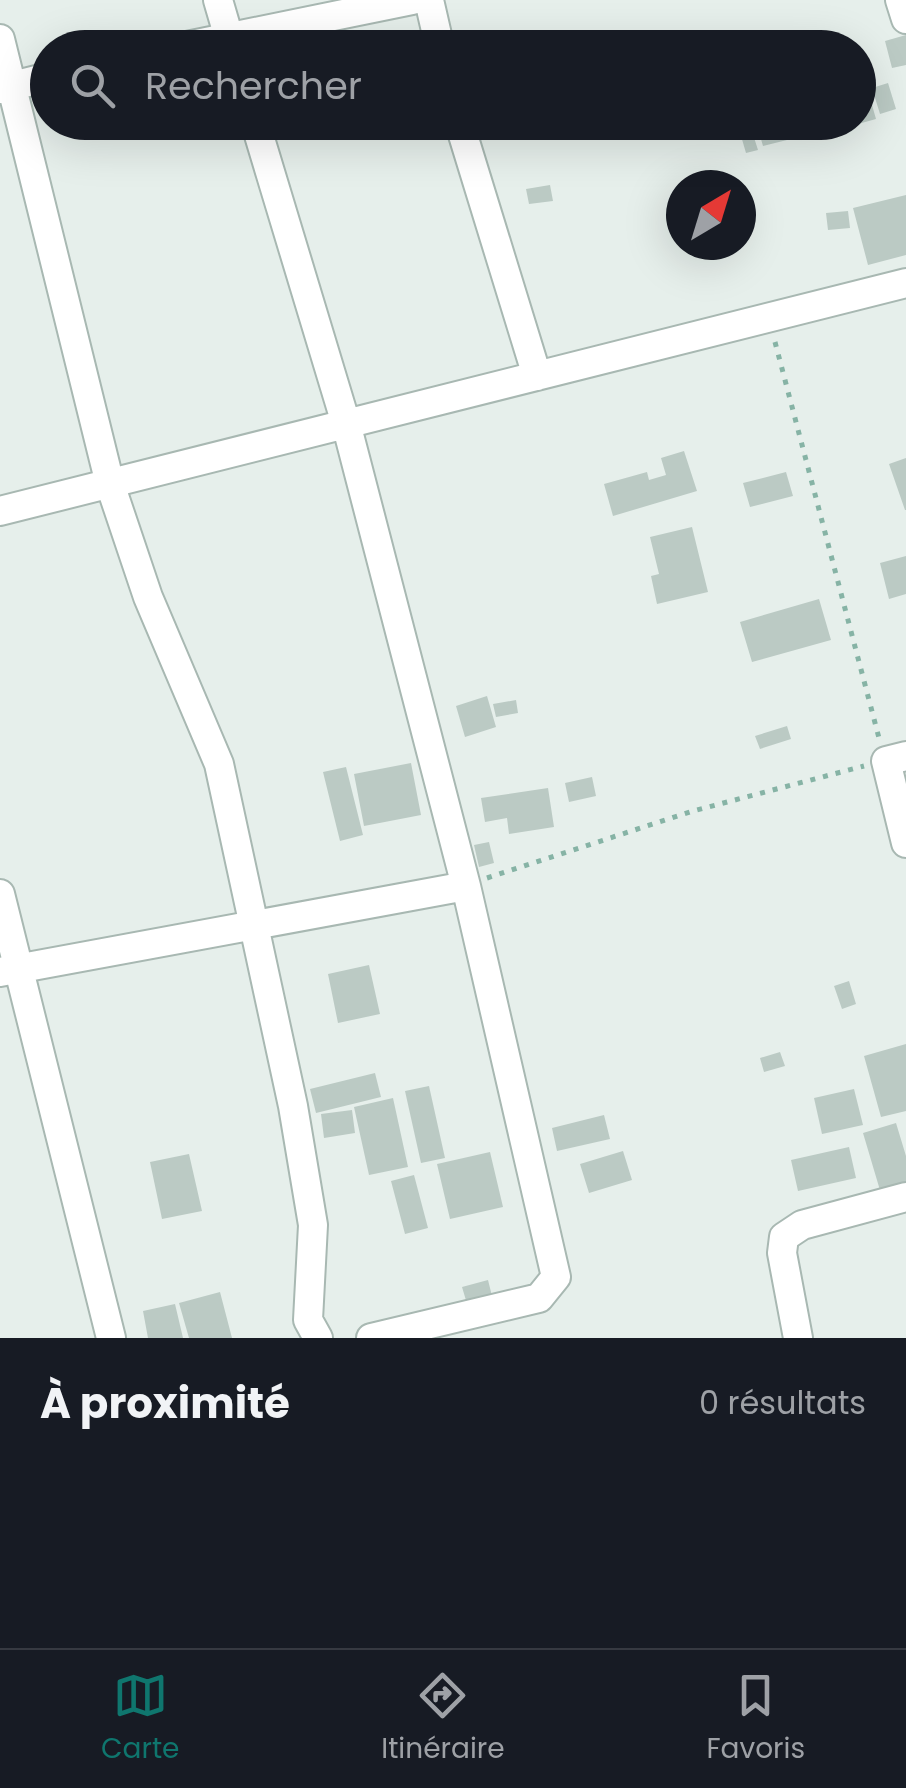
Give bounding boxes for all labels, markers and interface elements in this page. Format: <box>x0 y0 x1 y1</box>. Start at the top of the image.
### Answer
search box <box>30 30 876 140</box>
icon: search <box>65 58 120 113</box>
text: Rechercher <box>145 59 362 112</box>
north arrow <box>666 170 756 260</box>
text: À proximité <box>40 1374 290 1433</box>
text: 0 résultats <box>699 1380 866 1425</box>
tab: Carte <box>101 1668 179 1770</box>
tab: Itinéraire <box>381 1668 505 1770</box>
tab: Favoris <box>706 1668 805 1770</box>

